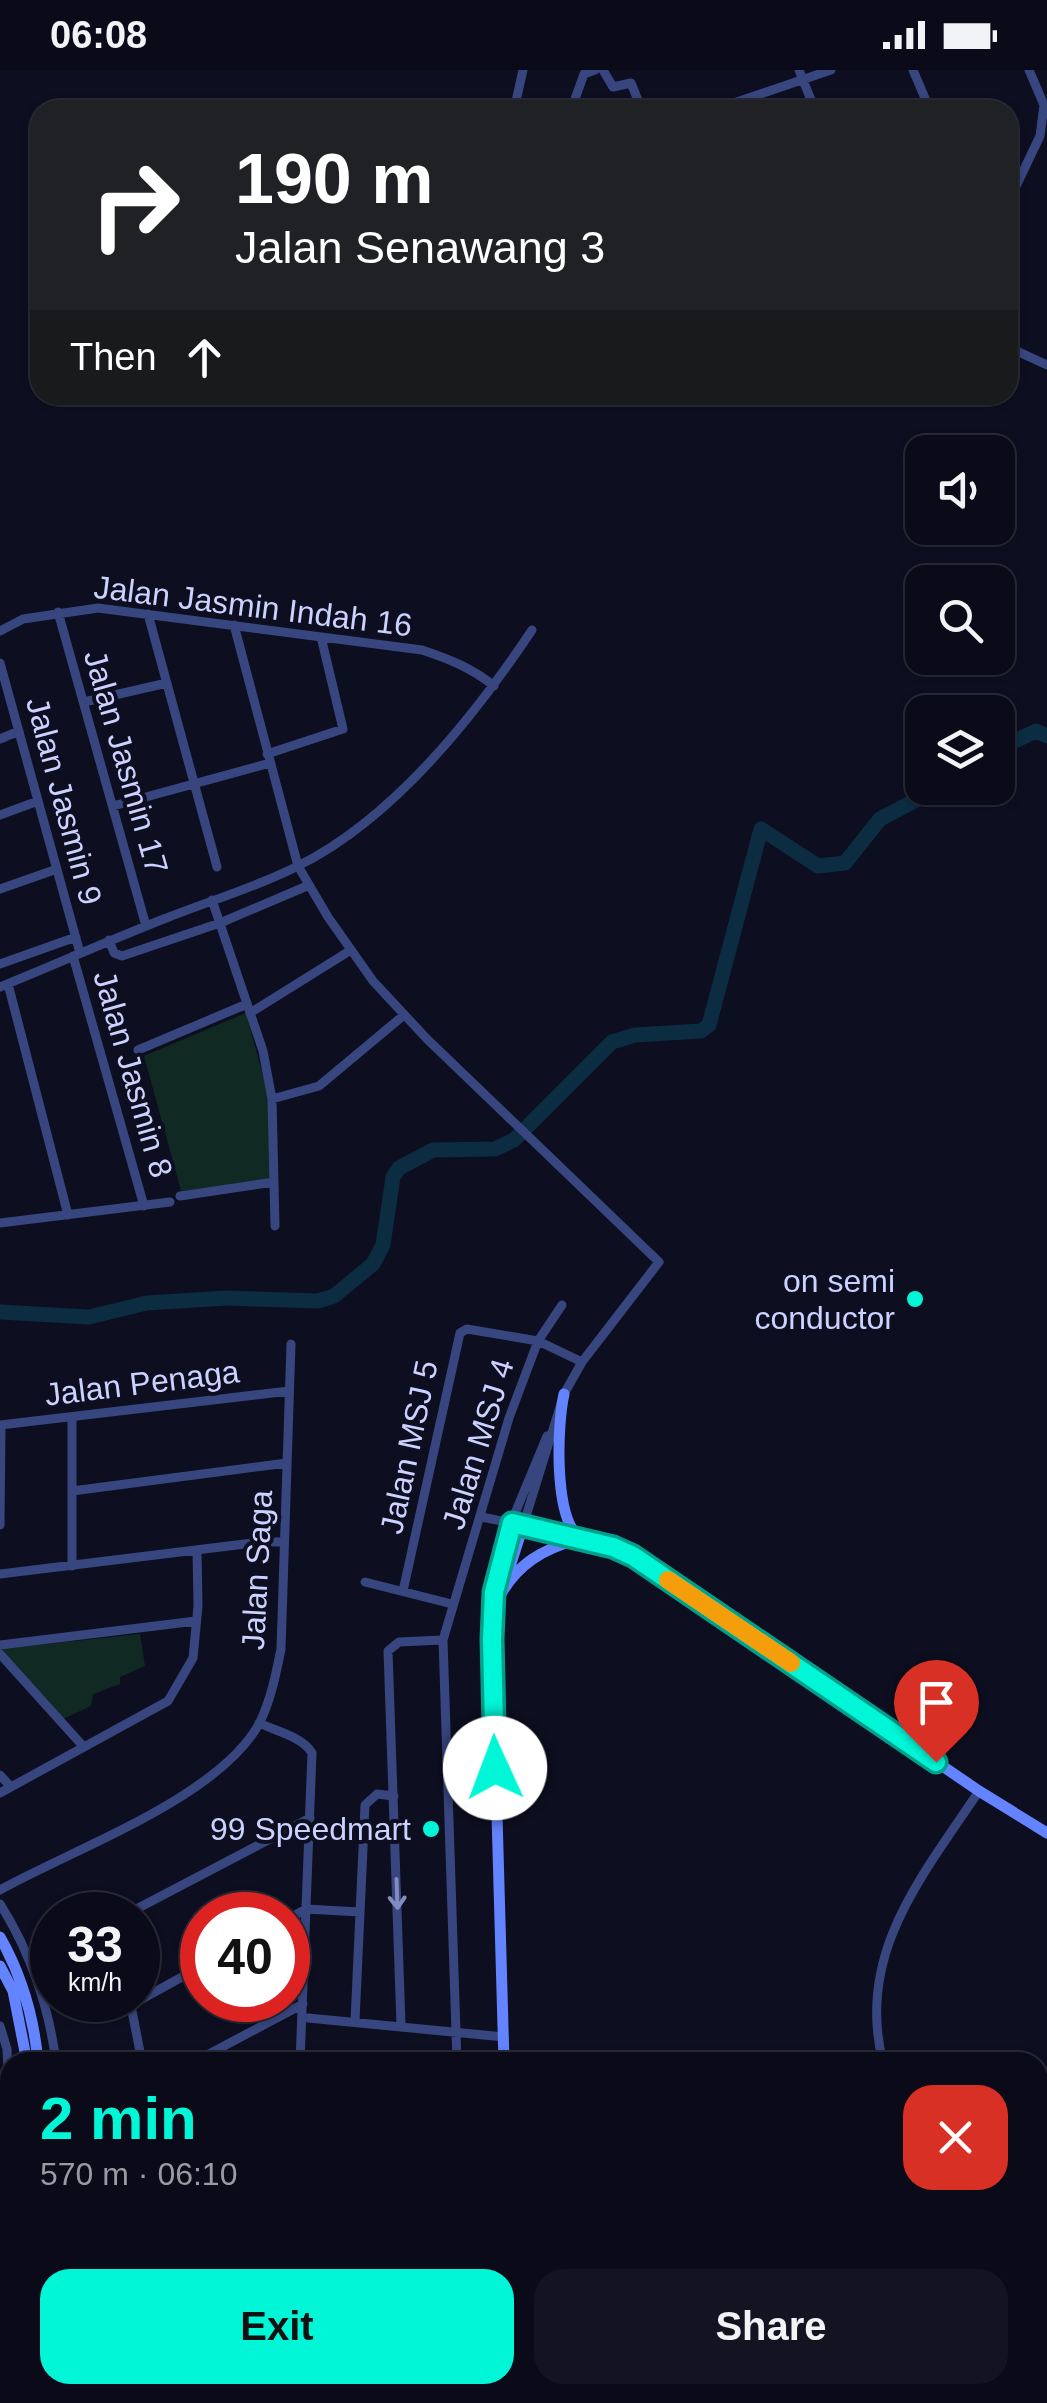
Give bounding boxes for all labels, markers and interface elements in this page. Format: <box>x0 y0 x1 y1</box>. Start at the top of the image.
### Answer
text: 06:08 <box>50 14 147 56</box>
icon: right <box>70 140 200 270</box>
text: 190 m <box>235 140 433 218</box>
text: Jalan Senawang 3 <box>235 222 605 273</box>
icon: ahead <box>177 330 232 385</box>
text: Then <box>70 336 157 378</box>
map controls <box>905 435 1015 805</box>
button: sound <box>905 435 1015 545</box>
button: search <box>905 565 1015 675</box>
street label: Jalan Jasmin Indah 16 <box>92 569 414 643</box>
street label: Jalan Jasmin 17 <box>77 646 175 878</box>
street label: Jalan Jasmin 9 <box>19 693 109 909</box>
button: layers <box>905 695 1015 805</box>
street label: Jalan Jasmin 8 <box>86 966 180 1182</box>
place label: on semi conductor <box>754 1263 895 1336</box>
marker: on semi conductor <box>904 1288 926 1310</box>
street label: Jalan Penaga <box>43 1353 242 1413</box>
street label: Jalan MSJ 4 <box>435 1355 521 1533</box>
street label: Jalan MSJ 5 <box>373 1357 445 1537</box>
street label: Jalan Saga <box>235 1489 279 1651</box>
pin <box>894 1660 979 1763</box>
icon: arrive <box>909 1675 964 1730</box>
position arrow <box>443 1716 547 1820</box>
place label: 99 Speedmart <box>210 1811 411 1847</box>
marker: 99 Speedmart <box>420 1818 442 1840</box>
one-way arrow <box>387 1877 406 1909</box>
speed limit sign: 40 <box>180 1892 310 2022</box>
text: 33 <box>67 1917 123 1973</box>
text: km/h <box>68 1968 122 1996</box>
text: 2 min <box>40 2085 197 2152</box>
button: close <box>903 2085 1008 2190</box>
text: 570 m · 06:10 <box>40 2156 237 2192</box>
button: Exit <box>40 2269 514 2384</box>
button: Share <box>534 2269 1008 2384</box>

